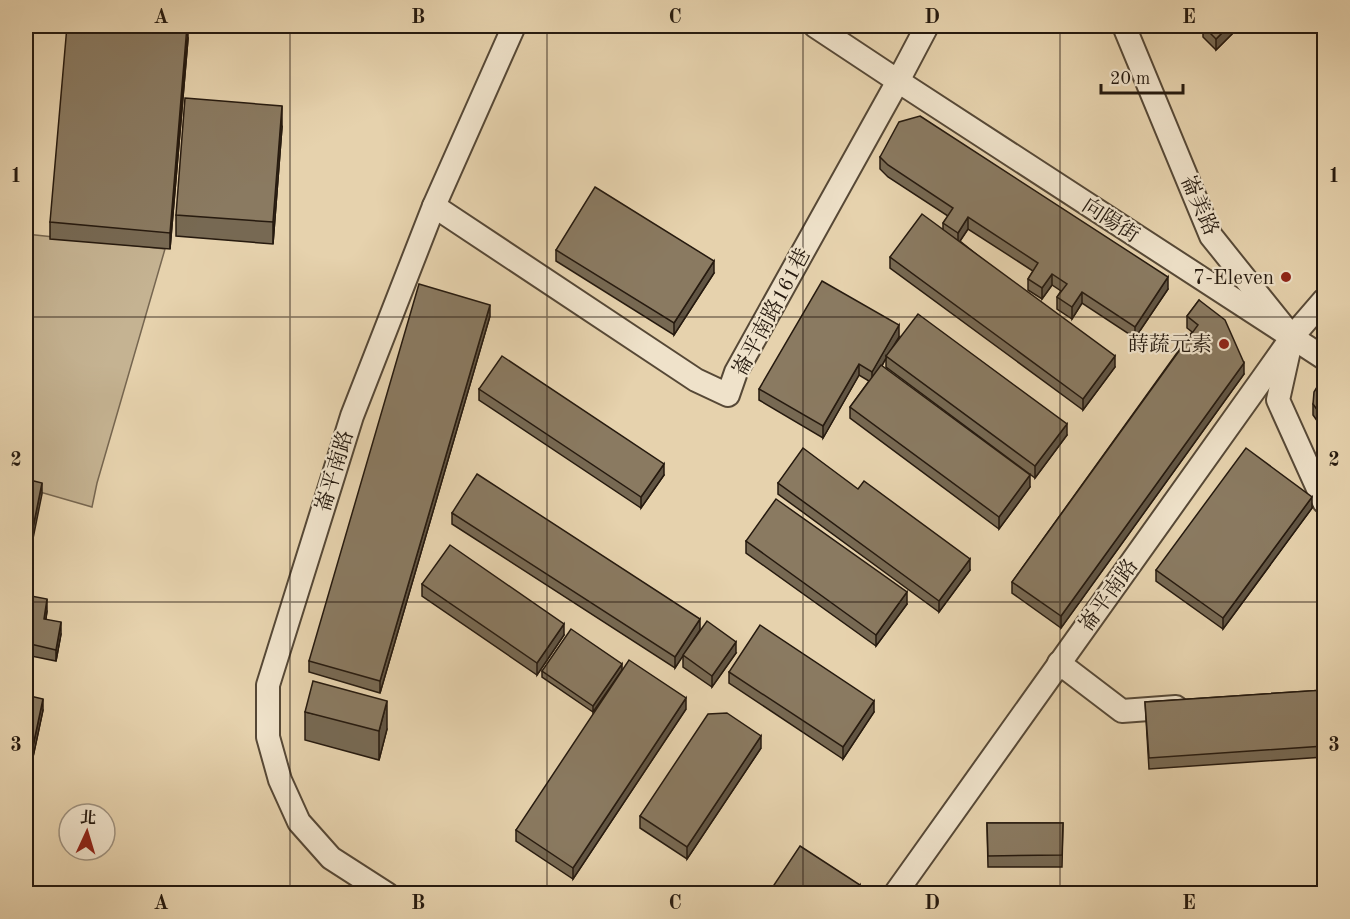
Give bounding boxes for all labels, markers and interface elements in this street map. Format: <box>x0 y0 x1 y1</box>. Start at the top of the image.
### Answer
text: A <box>153 8 169 28</box>
text: B <box>411 8 425 28</box>
text: C <box>668 8 682 28</box>
text: D <box>924 8 940 28</box>
text: E <box>1182 8 1196 28</box>
scale bar <box>1101 57 1184 95</box>
text: 20 m <box>1110 70 1150 88</box>
text: 1 <box>10 167 22 187</box>
text: 1 <box>1328 167 1340 187</box>
street label: 崙美路 <box>1176 172 1223 239</box>
street label: 向陽街 <box>1078 194 1143 247</box>
street label: 崙平南路161巷 <box>728 244 815 380</box>
place label: 7-Eleven <box>1193 268 1274 289</box>
marker: 7-Eleven <box>1279 270 1293 284</box>
place label: 蒔蔬元素 <box>1128 333 1212 356</box>
marker: 蒔蔬元素 <box>1217 337 1231 351</box>
street label: 崙平南路 <box>311 428 358 515</box>
text: 2 <box>10 451 22 471</box>
text: 2 <box>1328 451 1340 471</box>
street label: 崙平南路 <box>1074 555 1142 636</box>
text: 3 <box>10 736 22 756</box>
text: 3 <box>1328 736 1340 756</box>
north arrow <box>57 802 117 862</box>
text: 北 <box>79 808 97 828</box>
text: A <box>153 894 169 914</box>
text: B <box>411 894 425 914</box>
text: C <box>668 894 682 914</box>
text: D <box>924 894 940 914</box>
text: E <box>1182 894 1196 914</box>

